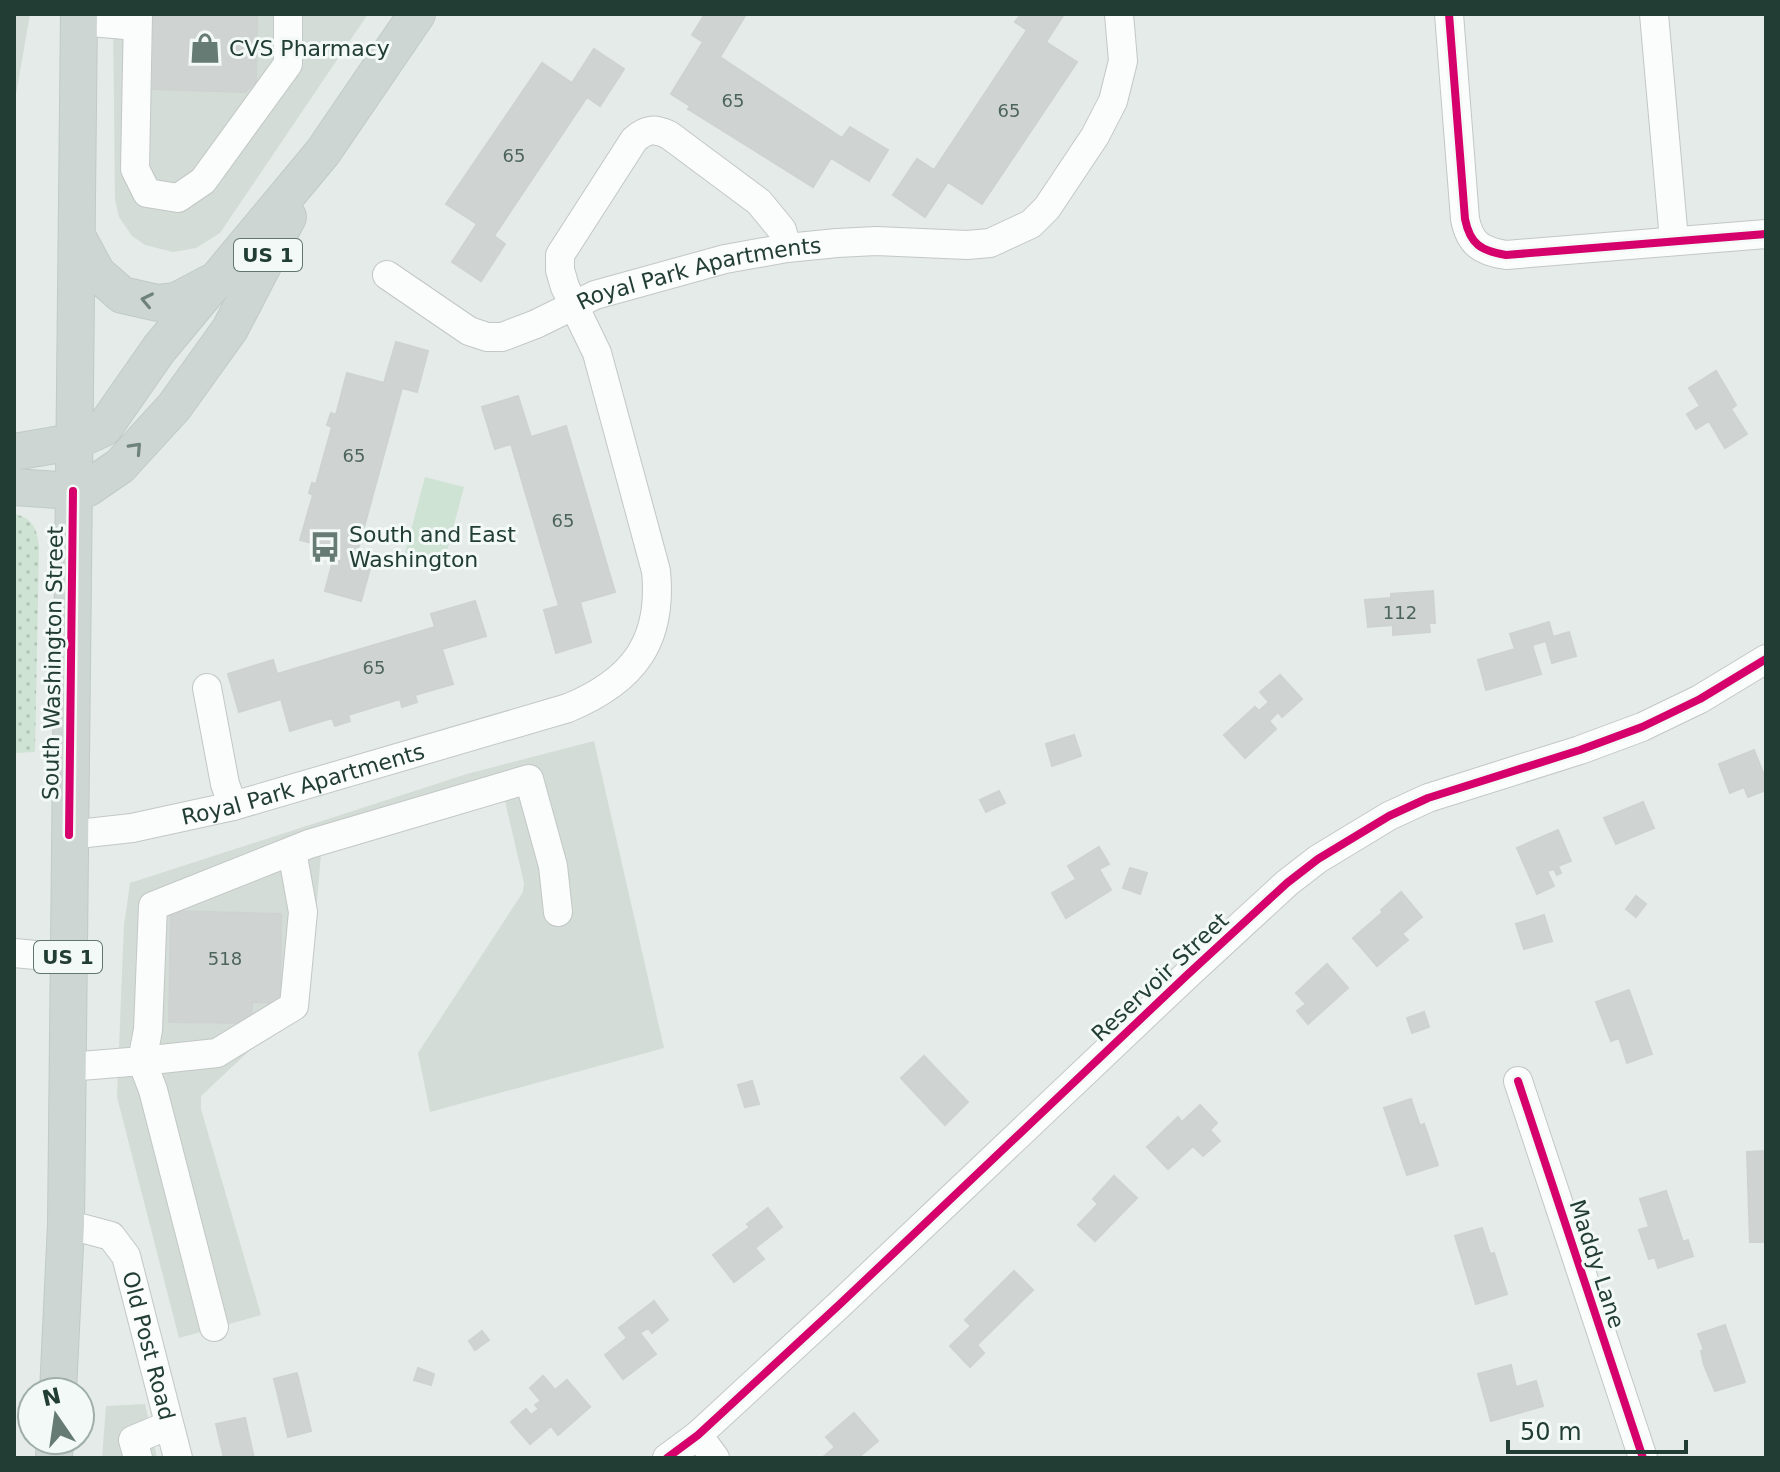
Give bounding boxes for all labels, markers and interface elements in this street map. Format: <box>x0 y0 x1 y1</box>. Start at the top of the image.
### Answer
shop icon: CVS Pharmacy <box>188 31 222 65</box>
place label: CVS Pharmacy <box>229 36 390 61</box>
house number: 65 <box>722 90 744 111</box>
house number: 65 <box>998 100 1020 121</box>
house number: 65 <box>503 145 525 166</box>
street label: Royal Park Apartments <box>572 232 822 315</box>
road number: US 1 <box>234 239 302 271</box>
one-way arrow <box>140 292 154 309</box>
one-way arrow <box>127 443 141 458</box>
house number: 65 <box>343 445 365 466</box>
house number: 65 <box>552 510 574 531</box>
place label: South and East Washington <box>349 522 516 572</box>
street label: South Washington Street <box>38 525 68 800</box>
bus stop icon: South and East Washington <box>308 530 342 564</box>
house number: 112 <box>1383 602 1417 623</box>
house number: 65 <box>363 657 385 678</box>
street label: Royal Park Apartments <box>179 738 427 829</box>
street label: Reservoir Street <box>1087 907 1234 1047</box>
road number: US 1 <box>34 941 102 973</box>
house number: 518 <box>208 948 242 969</box>
street label: Maddy Lane <box>1564 1197 1630 1331</box>
street label: Old Post Road <box>118 1268 180 1423</box>
north arrow <box>16 1376 96 1456</box>
text: N <box>40 1383 63 1411</box>
scale bar <box>1508 1404 1686 1454</box>
text: 50 m <box>1520 1418 1582 1446</box>

